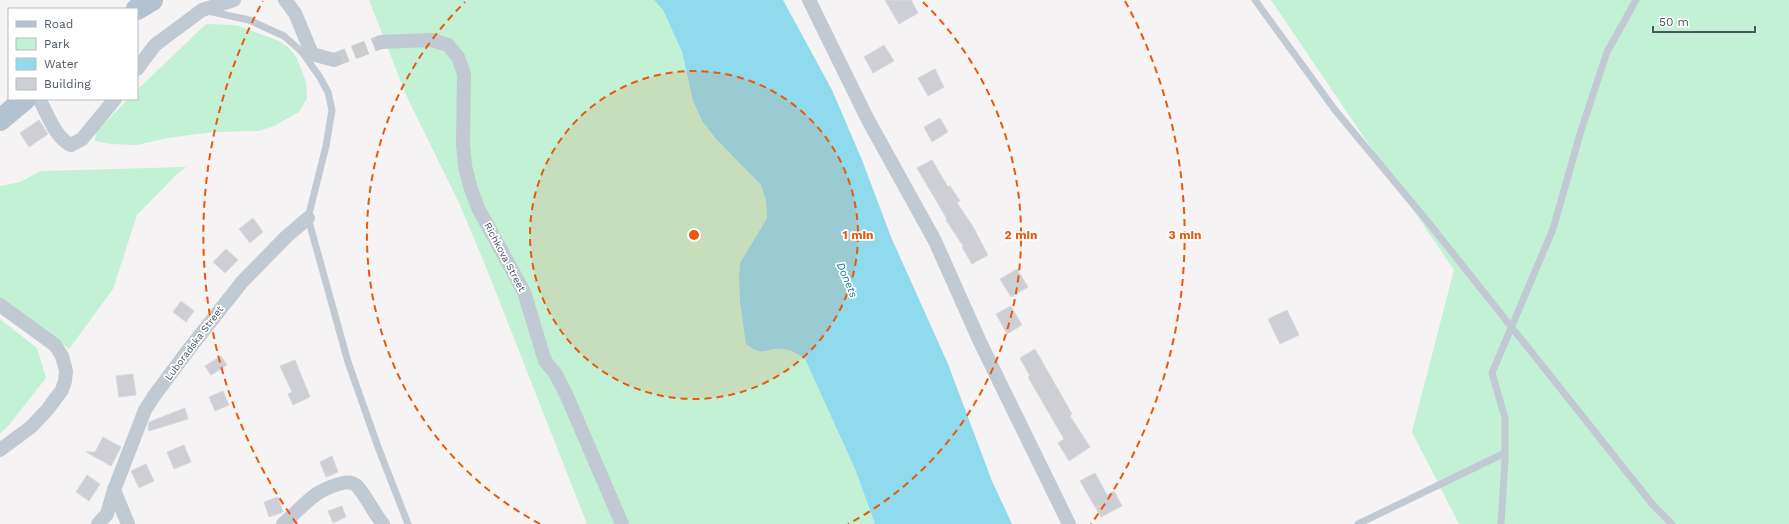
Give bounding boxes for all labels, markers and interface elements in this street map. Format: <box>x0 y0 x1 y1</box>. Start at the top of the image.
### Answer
legend <box>8 8 138 100</box>
scale bar <box>1653 8 1755 34</box>
text: 50 m <box>1659 15 1689 29</box>
text: Road <box>44 17 73 31</box>
text: Park <box>44 37 70 51</box>
text: Water <box>44 57 79 71</box>
text: Building <box>44 77 91 91</box>
street label: Richkova Street <box>482 221 528 294</box>
centre of rings <box>687 228 701 242</box>
text: 1 min <box>843 228 873 242</box>
text: 2 min <box>1005 228 1037 242</box>
text: 3 min <box>1169 228 1201 242</box>
water label: Donets <box>834 260 860 300</box>
street label: Luboradska Street <box>163 303 226 382</box>

